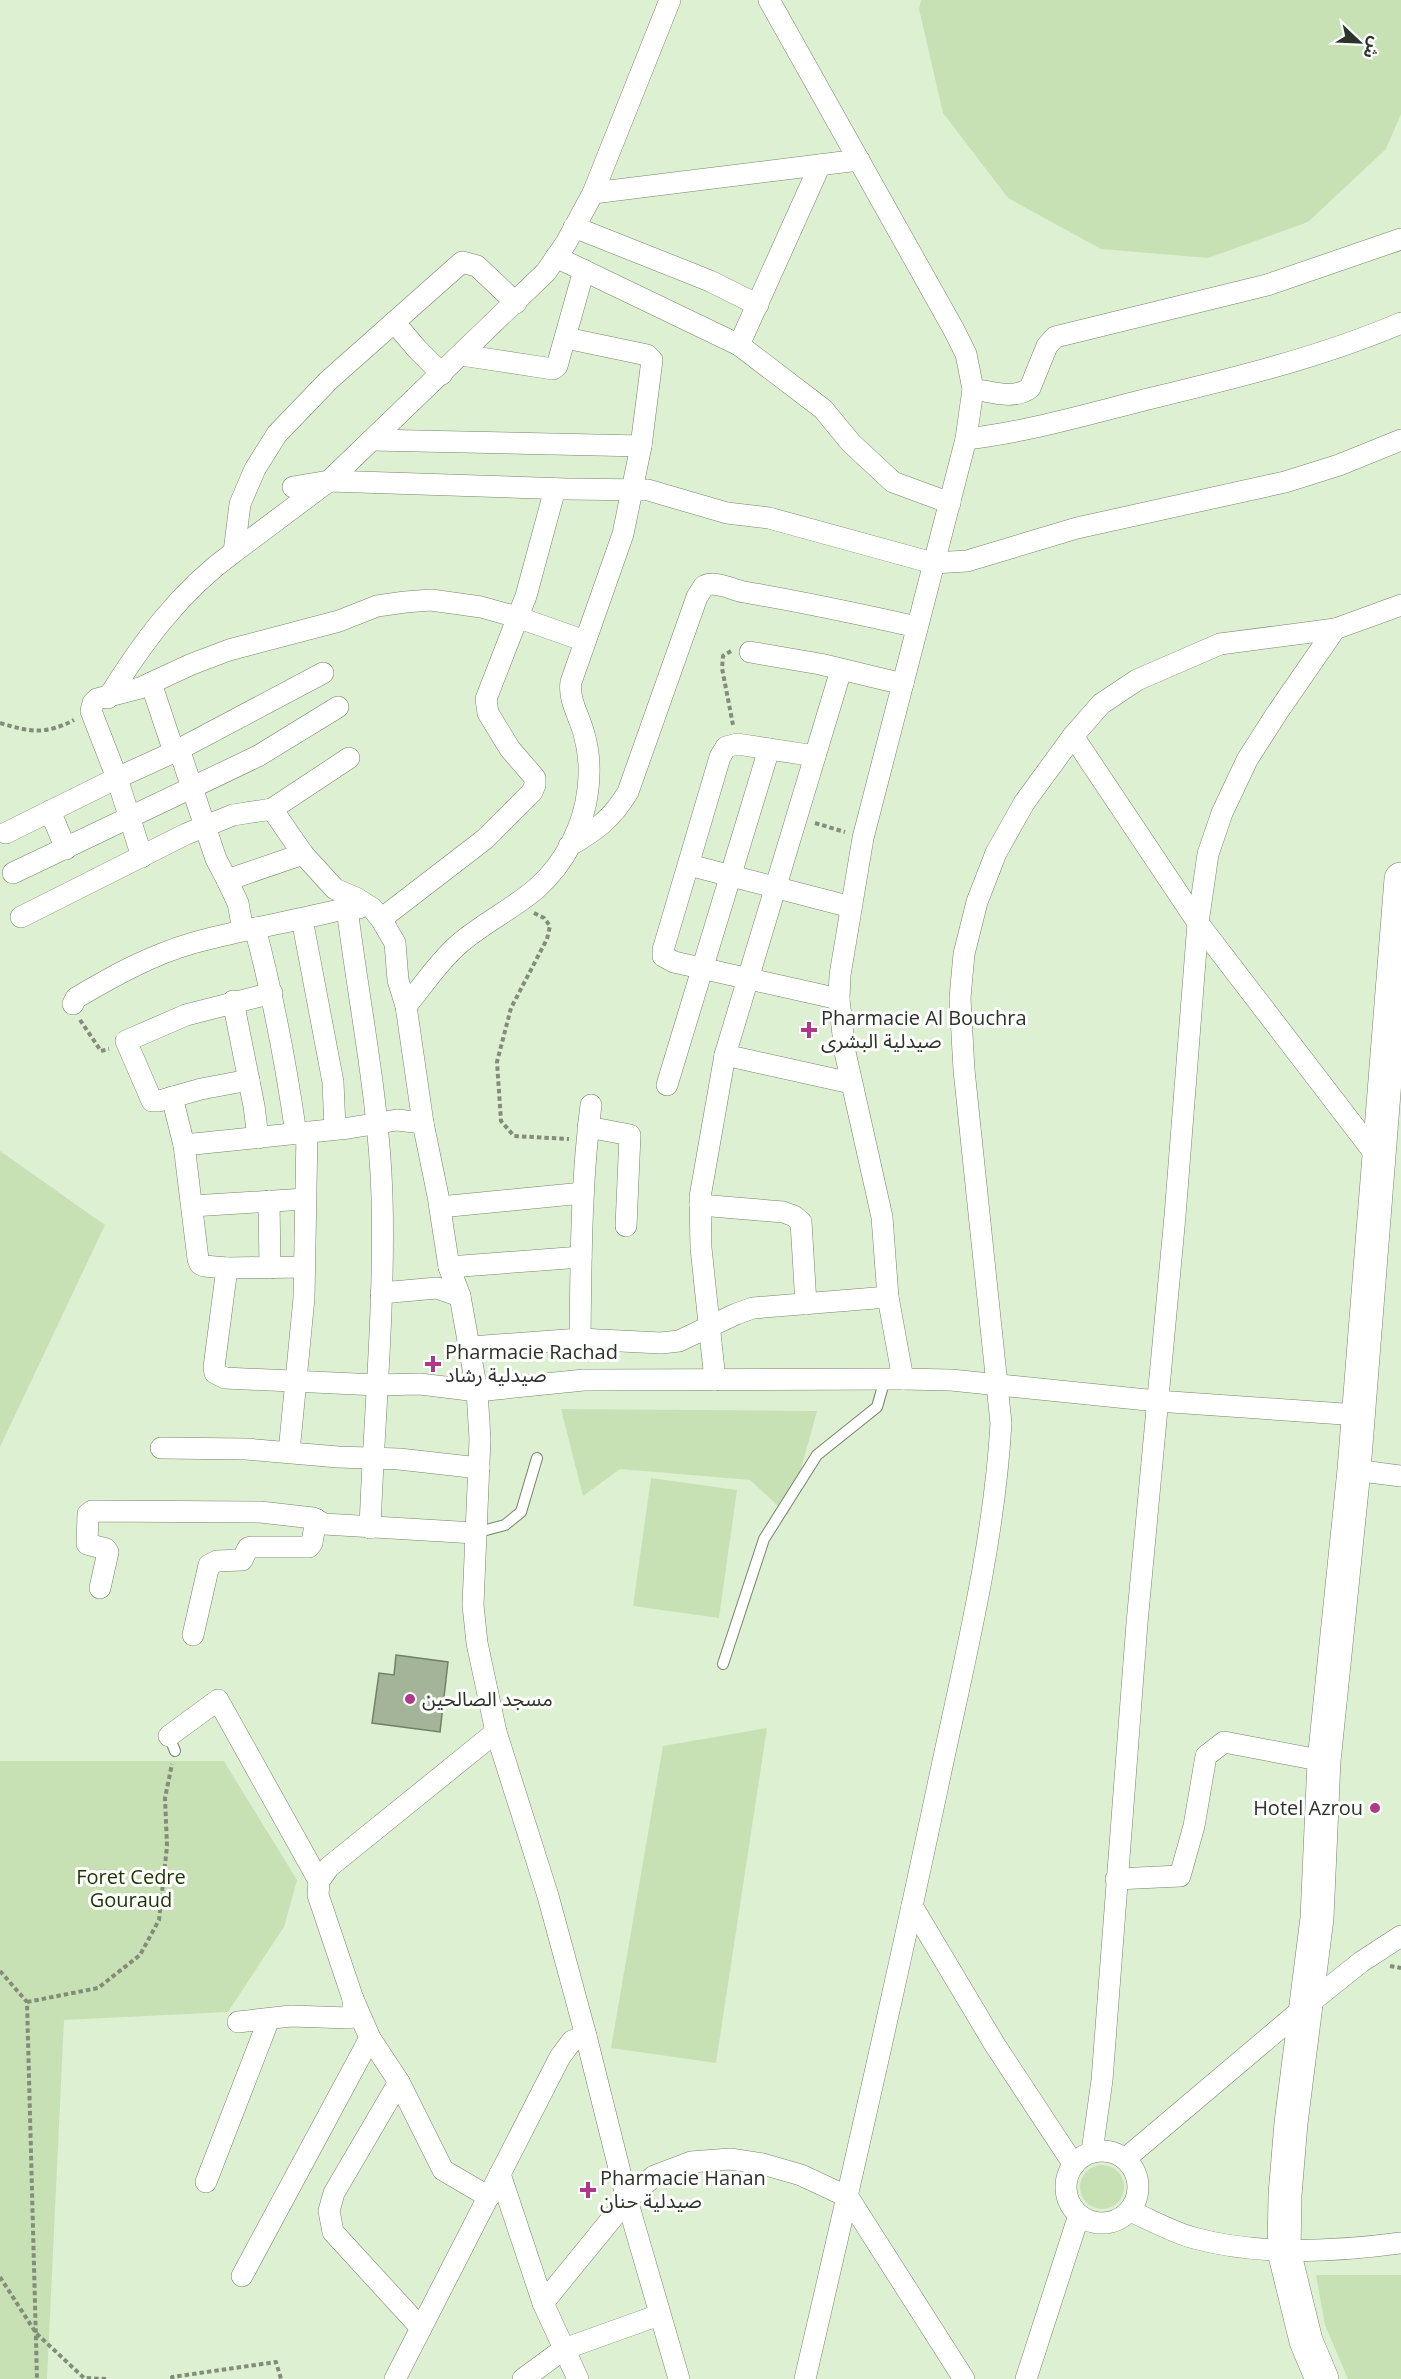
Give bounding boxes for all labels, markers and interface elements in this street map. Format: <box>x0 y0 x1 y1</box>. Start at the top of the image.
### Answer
north arrow <box>1329 12 1389 72</box>
text: ش <box>1358 33 1387 62</box>
place label: Pharmacie Al Bouchra صيدلية البشرى <box>821 1004 1027 1054</box>
marker: Pharmacie Al Bouchra صيدلية البشرى <box>802 1023 816 1037</box>
place label: Pharmacie Rachad صيدلية رشاد <box>445 1338 618 1388</box>
marker: Pharmacie Rachad صيدلية رشاد <box>426 1357 440 1371</box>
place label: مسجد الصالحين <box>422 1685 553 1712</box>
marker: مسجد الصالحين <box>403 1692 417 1706</box>
place label: Hotel Azrou <box>1253 1794 1363 1821</box>
marker: Hotel Azrou <box>1368 1801 1382 1815</box>
park label: Foret Cedre Gouraud <box>76 1863 186 1913</box>
place label: Pharmacie Hanan صيدلية حنان <box>600 2164 766 2214</box>
marker: Pharmacie Hanan صيدلية حنان <box>581 2183 595 2197</box>

